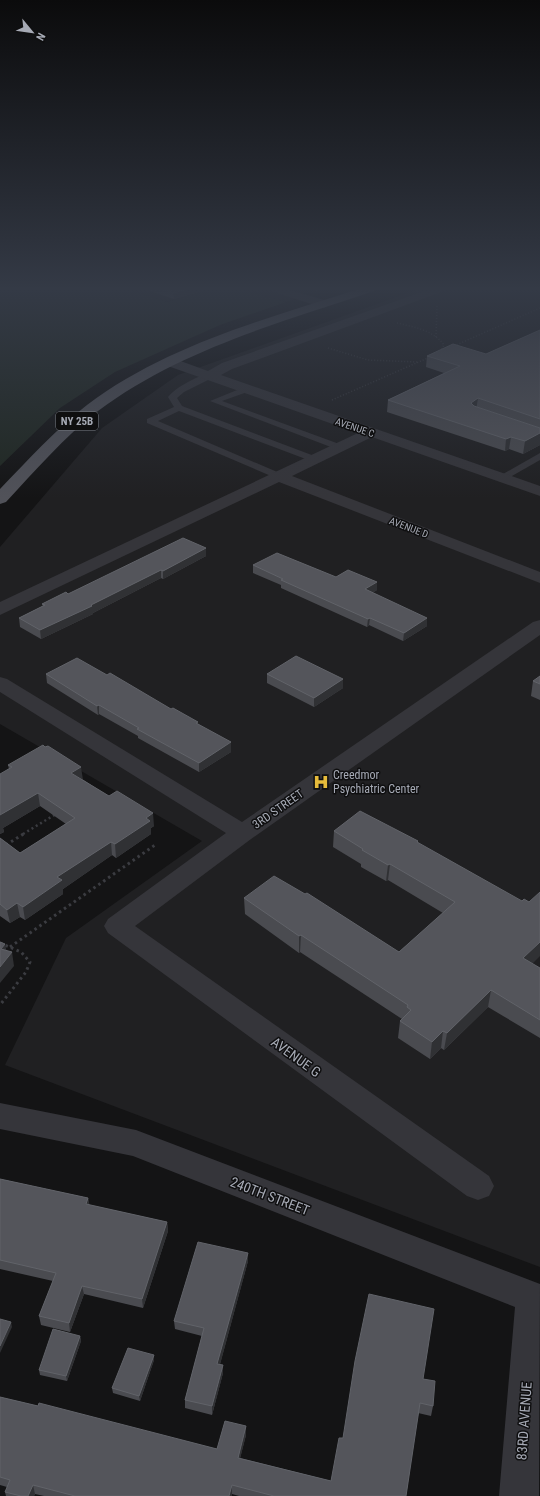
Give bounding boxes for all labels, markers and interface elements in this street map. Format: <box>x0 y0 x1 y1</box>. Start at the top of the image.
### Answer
north arrow <box>12 12 52 52</box>
text: N <box>33 31 48 43</box>
road number: NY 25B <box>56 412 98 430</box>
street label: AVENUE C <box>334 416 376 439</box>
street label: AVENUE D <box>388 515 430 540</box>
place label: Creedmor Psychiatric Center <box>333 768 420 796</box>
hospital icon: Creedmor Psychiatric Center <box>312 773 330 791</box>
street label: 3RD STREET <box>250 786 306 832</box>
street label: AVENUE G <box>268 1034 324 1080</box>
street label: 240TH STREET <box>228 1174 312 1218</box>
street label: 83RD AVENUE <box>513 1381 535 1461</box>

